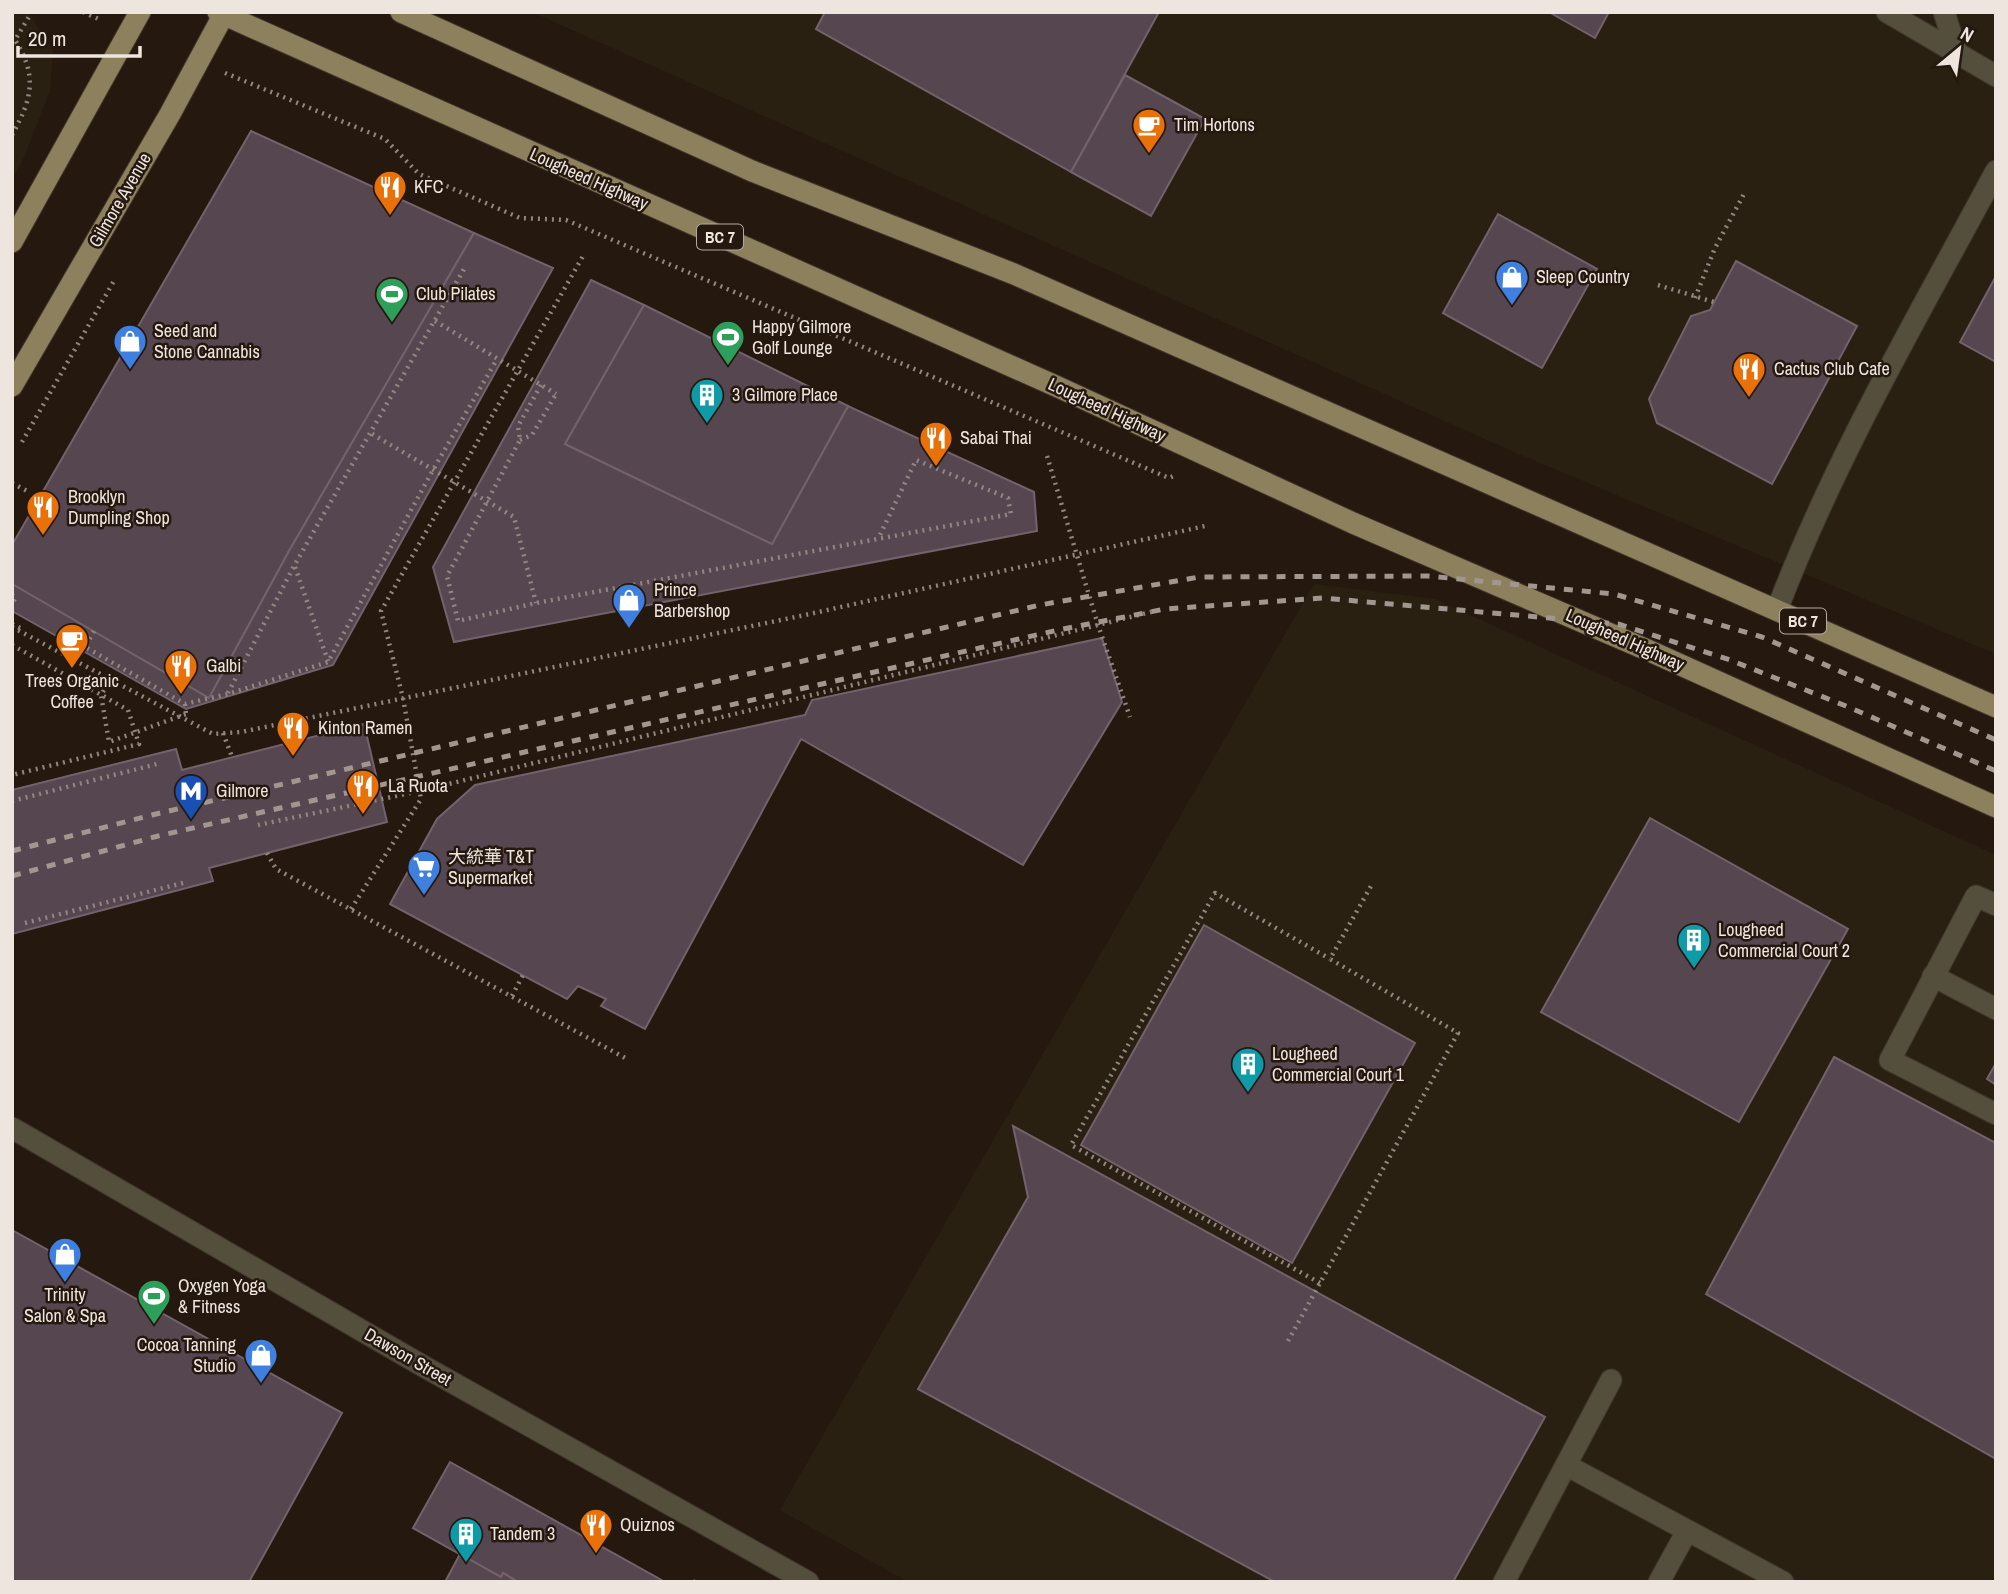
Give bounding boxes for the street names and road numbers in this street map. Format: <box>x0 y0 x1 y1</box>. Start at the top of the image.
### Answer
street label: Lougheed Highway <box>526 141 653 216</box>
street label: Gilmore Avenue <box>82 148 157 252</box>
road number: BC 7 <box>697 224 743 249</box>
street label: Lougheed Highway <box>1044 371 1171 448</box>
street label: Lougheed Highway <box>1562 602 1689 677</box>
road number: BC 7 <box>1780 608 1826 634</box>
street label: Dawson Street <box>360 1322 456 1392</box>

